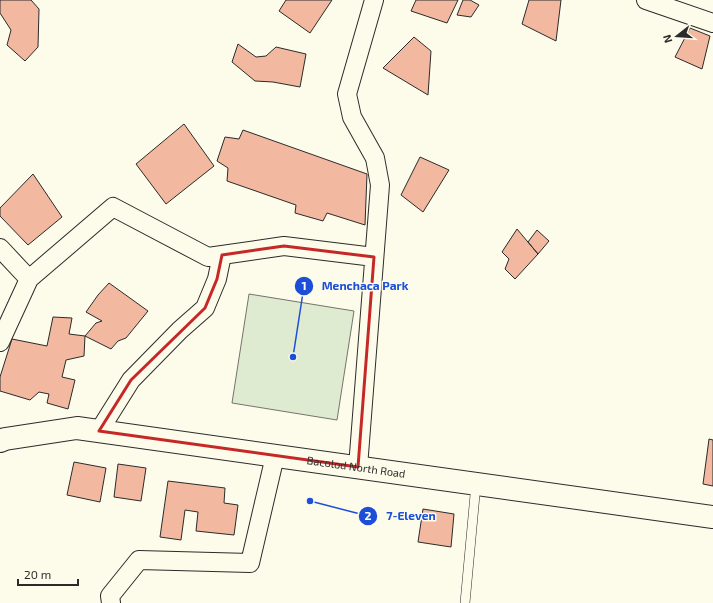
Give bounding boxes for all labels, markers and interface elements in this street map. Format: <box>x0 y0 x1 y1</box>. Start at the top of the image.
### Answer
north arrow <box>657 16 697 56</box>
text: N <box>660 33 674 45</box>
callout: Menchaca Park <box>294 274 416 298</box>
text: 1 <box>301 278 307 292</box>
text: Menchaca Park <box>322 278 409 292</box>
street label: Bacolod North Road <box>306 453 406 480</box>
callout: 7-Eleven <box>358 504 443 528</box>
text: 2 <box>365 508 372 522</box>
text: 7-Eleven <box>386 508 436 522</box>
scale bar <box>18 561 78 587</box>
text: 20 m <box>24 567 51 581</box>

